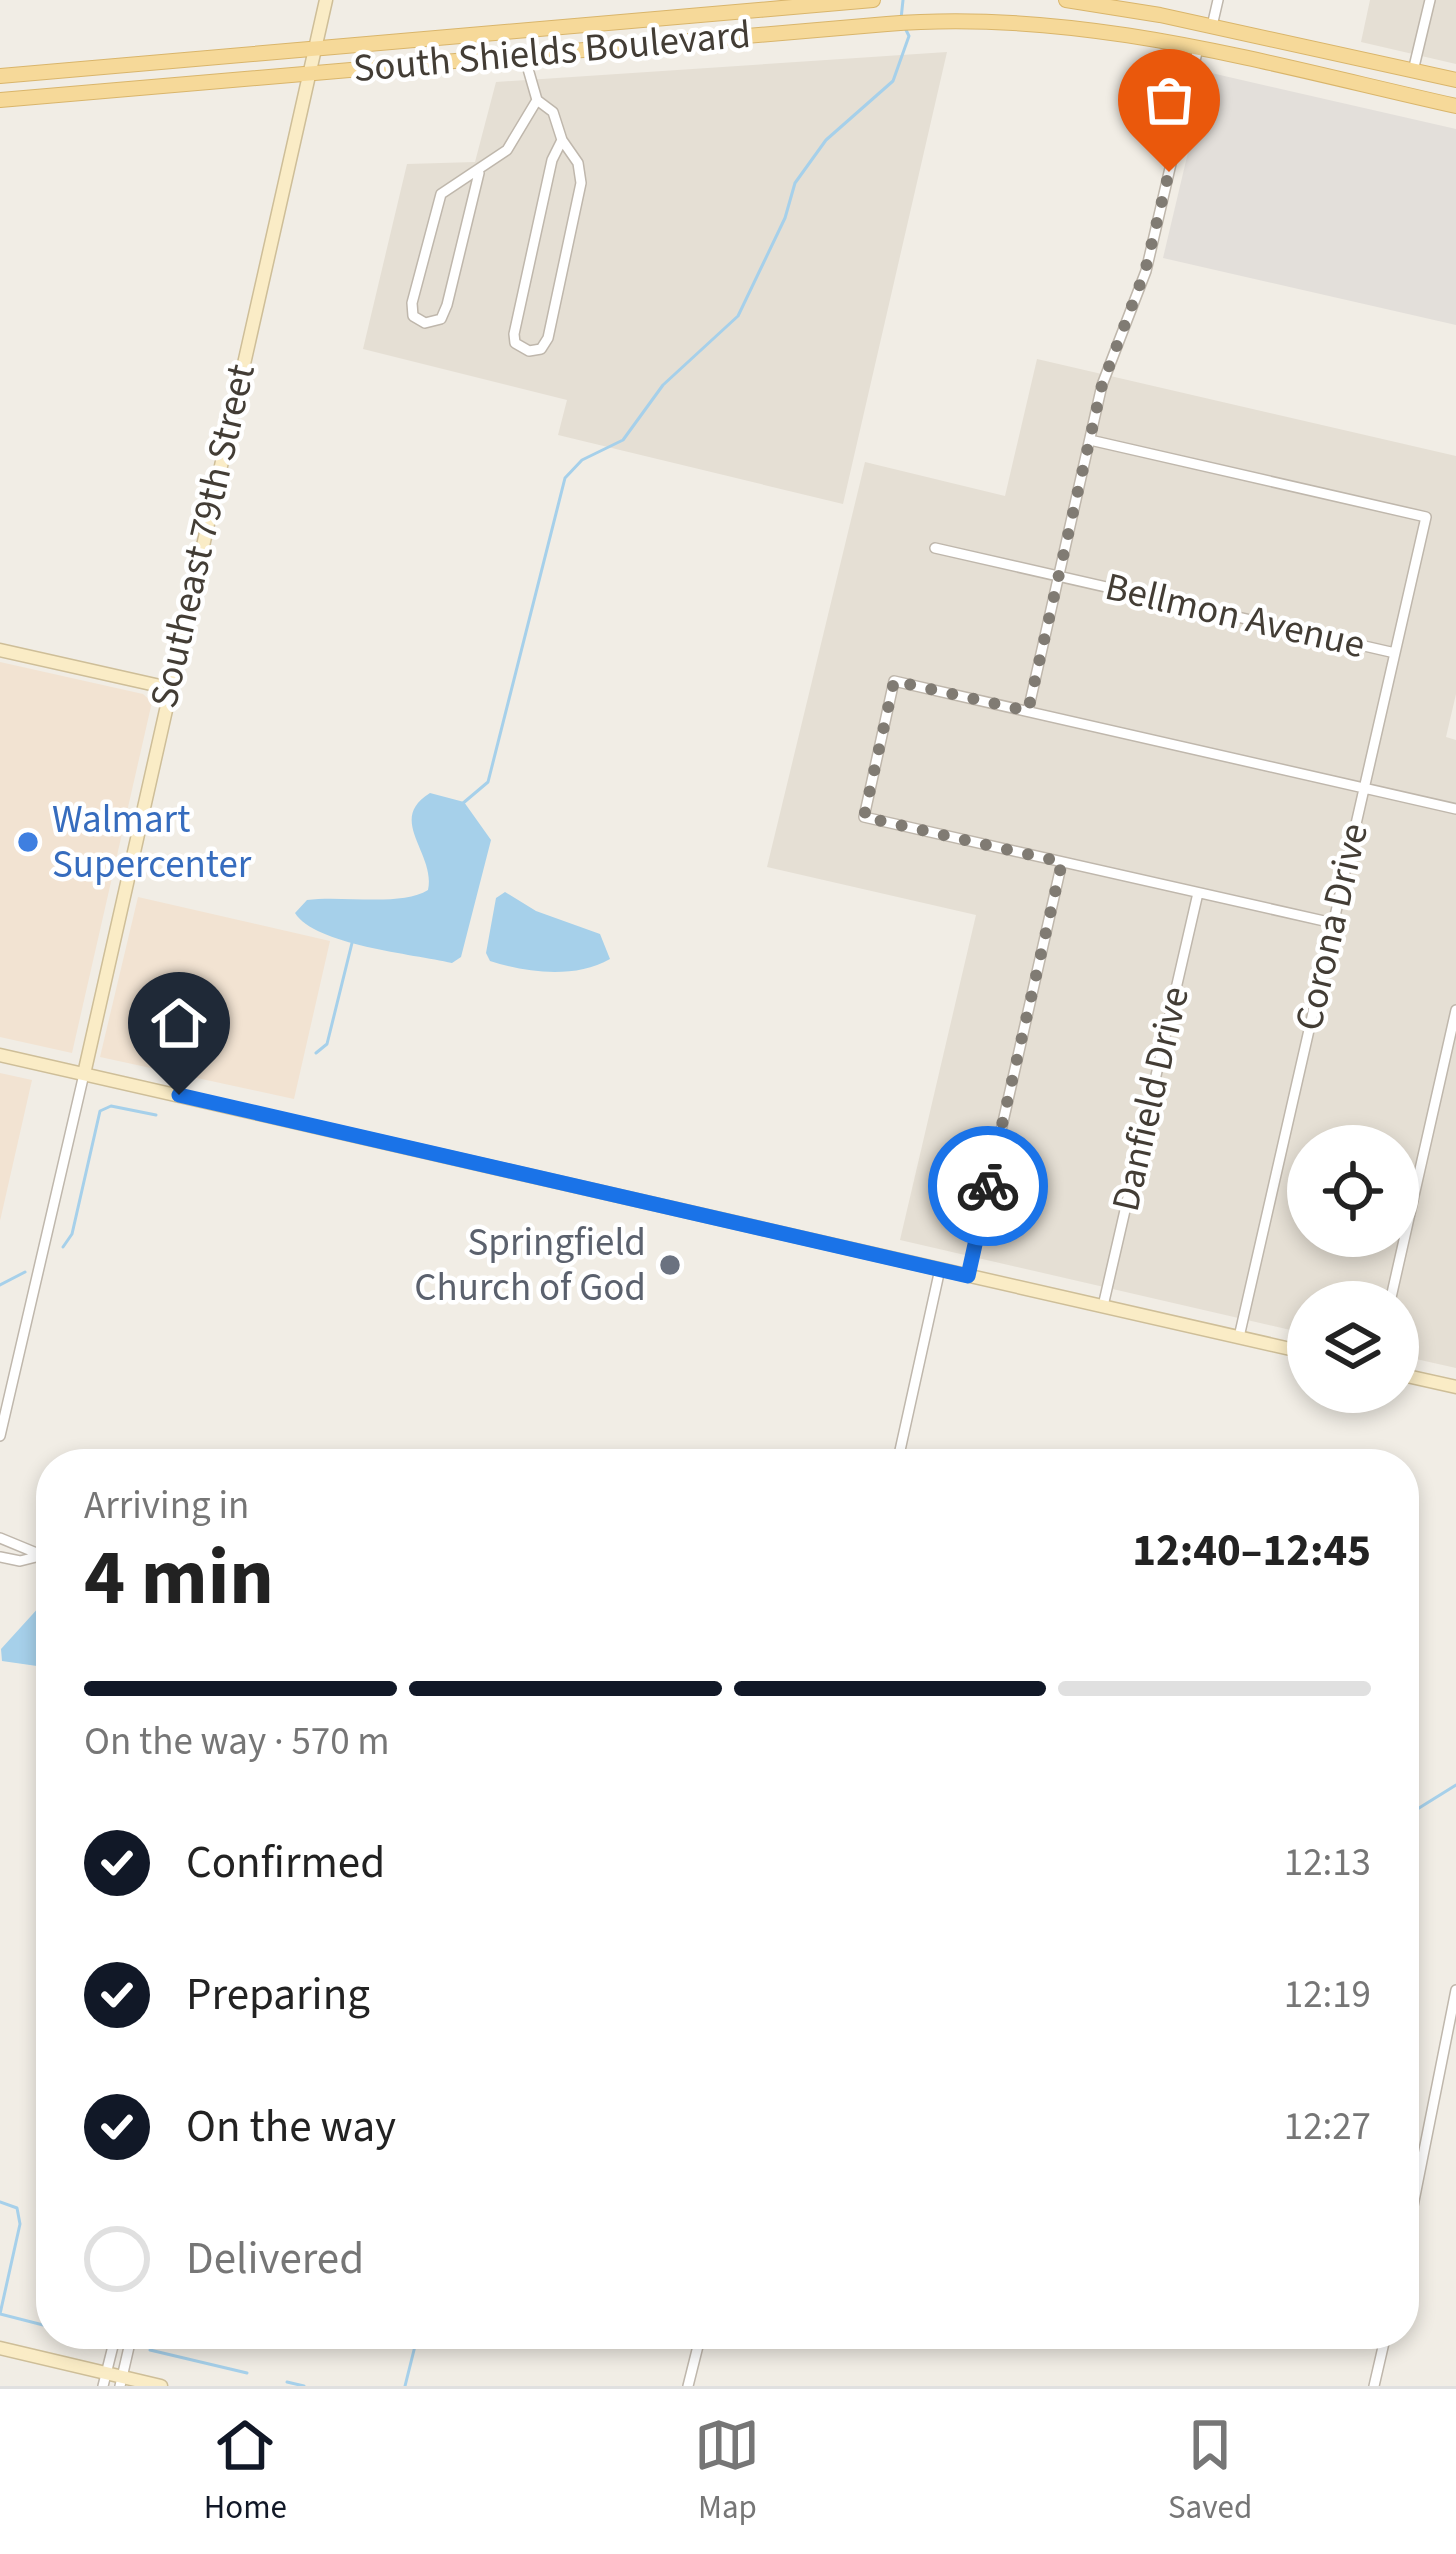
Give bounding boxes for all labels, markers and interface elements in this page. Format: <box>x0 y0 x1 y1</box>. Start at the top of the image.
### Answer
street label: South Shields Boulevard <box>351 7 753 97</box>
pin <box>1118 49 1220 172</box>
icon: bag <box>1136 67 1202 133</box>
street label: Southeast 79th Street <box>136 359 270 713</box>
street label: Bellmon Avenue <box>1100 559 1370 673</box>
place label: Walmart Supercenter <box>52 792 252 893</box>
street label: Corona Drive <box>1281 818 1383 1036</box>
marker: Walmart Supercenter <box>15 829 41 855</box>
pin <box>128 972 230 1095</box>
street label: Danfield Drive <box>1098 981 1204 1217</box>
icon: home <box>146 990 212 1056</box>
map controls <box>1287 1125 1419 1413</box>
button: locate <box>1287 1125 1419 1257</box>
courier <box>928 1126 1048 1246</box>
icon: bike <box>955 1153 1021 1219</box>
place label: Springfield Church of God <box>414 1215 646 1316</box>
marker: Springfield Church of God <box>657 1252 683 1278</box>
button: layers <box>1287 1281 1419 1413</box>
text: Arriving in <box>84 1478 249 1534</box>
text: 12:40–12:45 <box>1132 1519 1371 1583</box>
text: 4 min <box>84 1523 274 1634</box>
text: On the way · 570 m <box>84 1714 390 1770</box>
icon: check <box>84 1830 150 1896</box>
text: Confirmed <box>186 1831 385 1895</box>
text: 12:13 <box>1284 1835 1371 1891</box>
icon: check <box>84 1962 150 2028</box>
text: Preparing <box>186 1963 370 2027</box>
text: 12:19 <box>1284 1967 1371 2023</box>
icon: check <box>84 2094 150 2160</box>
text: On the way <box>186 2095 396 2159</box>
text: 12:27 <box>1284 2099 1371 2155</box>
text: Delivered <box>186 2227 364 2291</box>
tab: Home <box>204 2412 287 2531</box>
tab: Map <box>694 2412 760 2531</box>
tab: Saved <box>1168 2412 1252 2531</box>

